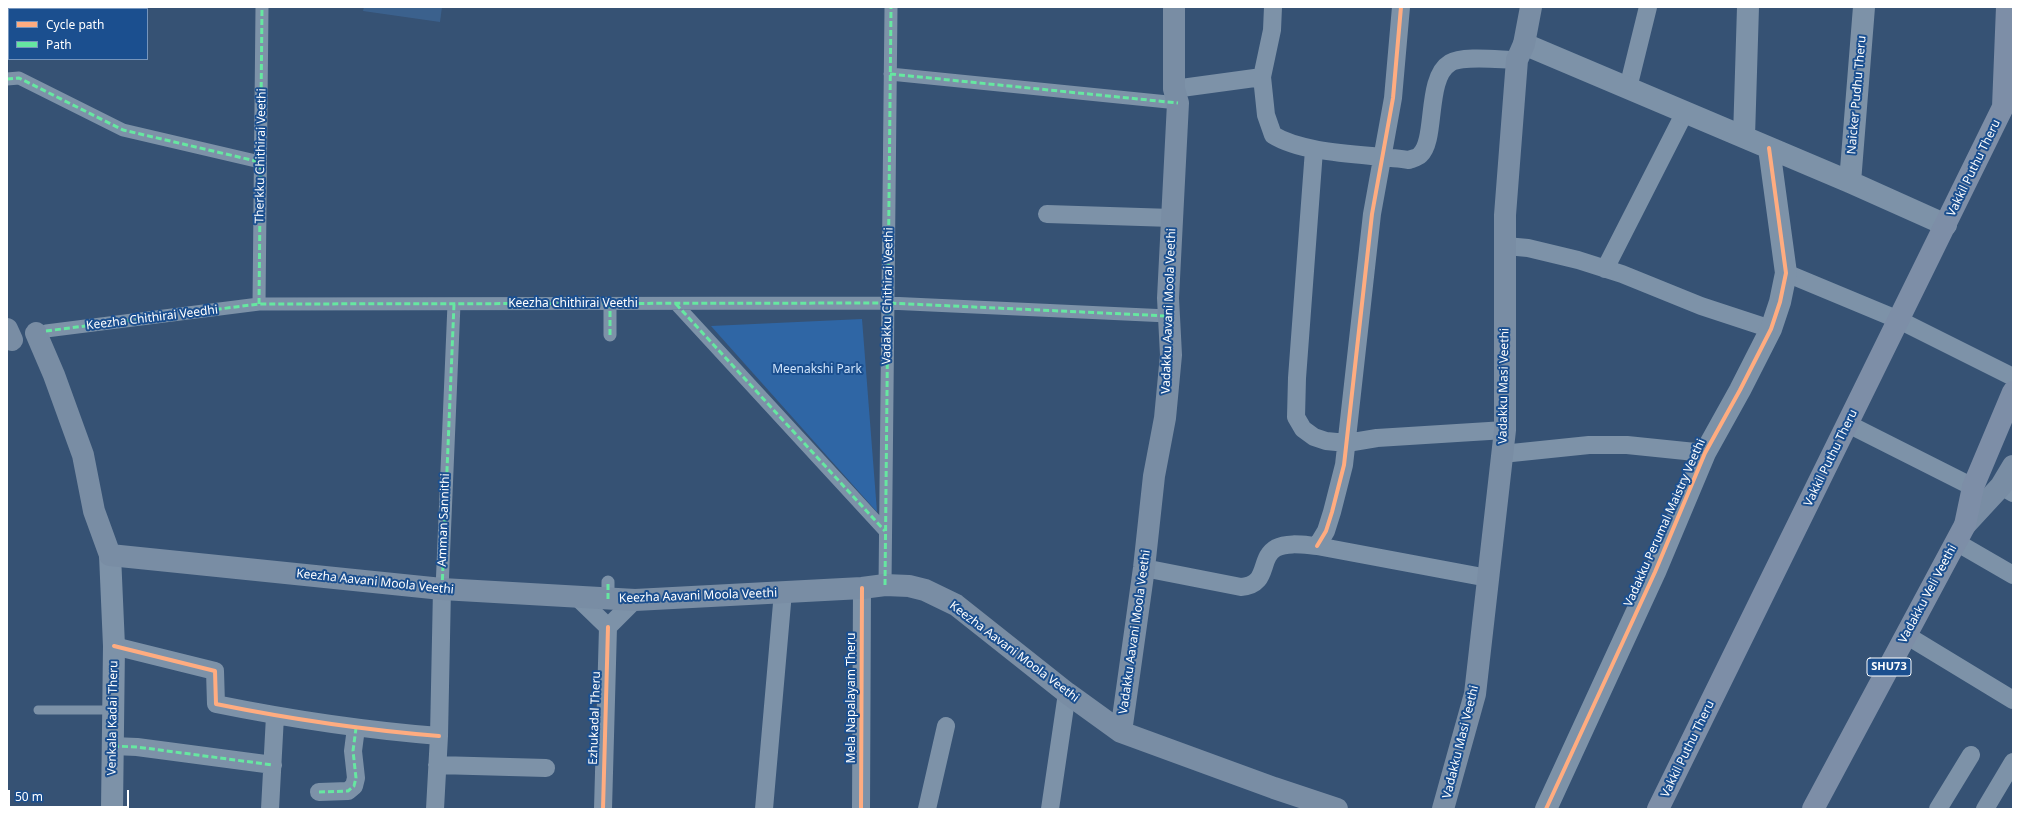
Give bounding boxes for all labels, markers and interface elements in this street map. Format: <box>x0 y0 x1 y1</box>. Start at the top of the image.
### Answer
legend <box>8 8 148 60</box>
text: Cycle path <box>46 16 104 33</box>
street label: Naicker Pudhu Theru <box>1845 35 1869 155</box>
text: Path <box>46 36 72 53</box>
street label: Therkku Chithirai Veethi <box>253 88 269 224</box>
street label: Vakkil Puthu Theru <box>1944 117 2004 219</box>
street label: Vadakku Chithirai Veethi <box>880 227 896 365</box>
street label: Vadakku Aavani Moola Veethi <box>1159 228 1179 394</box>
street label: Keezha Chithirai Veethi <box>508 297 638 311</box>
street label: Keezha Chithirai Veedhi <box>85 303 219 333</box>
street label: Vadakku Masi Veethi <box>1496 328 1512 444</box>
park label: Meenakshi Park <box>772 363 862 377</box>
street label: Vakkil Puthu Theru <box>1801 407 1861 509</box>
street label: Vadakku Perumal Maistry Veethi <box>1621 437 1709 609</box>
street label: Amman Sannithi <box>435 473 453 567</box>
street label: Vadakku Veli Veethi <box>1896 542 1960 646</box>
street label: Vadakku Aavani Moola Veethi <box>1116 549 1154 715</box>
street label: Keezha Aavani Moola Veethi <box>296 567 454 597</box>
street label: Keezha Aavani Moola Veethi <box>619 586 777 606</box>
street label: Keezha Aavani Moola Veethi <box>946 599 1082 705</box>
street label: Mela Napalayam Theru <box>845 633 859 763</box>
road number: SHU73 <box>1867 658 1911 676</box>
street label: Venkala Kadai Theru <box>105 660 121 776</box>
street label: Ezhukadal Theru <box>586 671 604 765</box>
street label: Vadakku Masi Veethi <box>1440 684 1482 800</box>
street label: Vakkil Puthu Theru <box>1658 698 1718 800</box>
scale bar <box>10 782 131 808</box>
text: 50 m <box>15 788 43 805</box>

